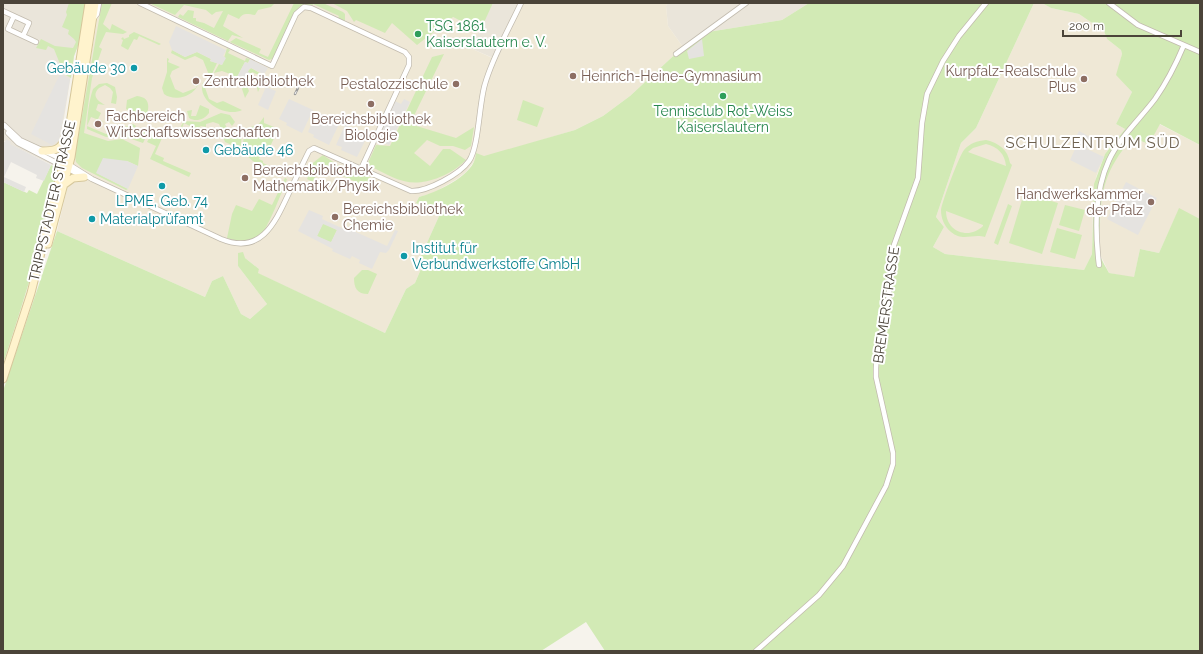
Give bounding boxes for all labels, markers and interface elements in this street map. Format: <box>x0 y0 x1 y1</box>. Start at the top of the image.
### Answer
scale bar <box>1063 12 1181 38</box>
place label: TSG 1861 Kaiserslautern e. V. <box>426 18 547 50</box>
text: 200 m <box>1069 19 1104 33</box>
marker: TSG 1861 Kaiserslautern e. V. <box>413 29 423 39</box>
place label: Gebäude 30 <box>47 60 126 76</box>
marker: Gebäude 30 <box>129 63 139 73</box>
place label: Kurpfalz-Realschule Plus <box>945 63 1076 95</box>
place label: Heinrich-Heine-Gymnasium <box>581 68 761 84</box>
marker: Heinrich-Heine-Gymnasium <box>568 71 578 81</box>
place label: Zentralbibliothek <box>204 73 314 89</box>
marker: Kurpfalz-Realschule Plus <box>1079 74 1089 84</box>
marker: Zentralbibliothek <box>191 76 201 86</box>
place label: Pestalozzischule <box>340 76 448 92</box>
marker: Pestalozzischule <box>451 79 461 89</box>
marker: Tennisclub Rot-Weiss Kaiserslautern <box>718 91 728 101</box>
marker: Bereichsbibliothek Biologie <box>366 99 376 109</box>
place label: Tennisclub Rot-Weiss Kaiserslautern <box>653 103 793 135</box>
place label: Fachbereich Wirtschaftswissenschaften <box>106 108 280 140</box>
place label: Bereichsbibliothek Biologie <box>311 111 432 143</box>
street label: TRIPPSTADTER STRASSE <box>26 119 78 283</box>
marker: Fachbereich Wirtschaftswissenschaften <box>93 119 103 129</box>
district label: SCHULZENTRUM SÜD <box>1005 133 1181 152</box>
place label: Gebäude 46 <box>214 142 293 158</box>
marker: Gebäude 46 <box>201 145 211 155</box>
place label: Bereichsbibliothek Mathematik/Physik <box>253 162 380 194</box>
marker: Bereichsbibliothek Mathematik/Physik <box>240 173 250 183</box>
marker: LPME, Geb. 74 <box>157 181 167 191</box>
place label: Handwerkskammer der Pfalz <box>1016 186 1143 218</box>
place label: LPME, Geb. 74 <box>116 193 208 209</box>
marker: Handwerkskammer der Pfalz <box>1146 197 1156 207</box>
place label: Bereichsbibliothek Chemie <box>343 201 464 233</box>
place label: Materialprüfamt <box>100 211 204 227</box>
marker: Bereichsbibliothek Chemie <box>330 212 340 222</box>
marker: Materialprüfamt <box>87 214 97 224</box>
place label: Institut für Verbundwerkstoffe GmbH <box>412 240 580 272</box>
street label: BREMERSTRASSE <box>870 246 902 364</box>
marker: Institut für Verbundwerkstoffe GmbH <box>399 251 409 261</box>

